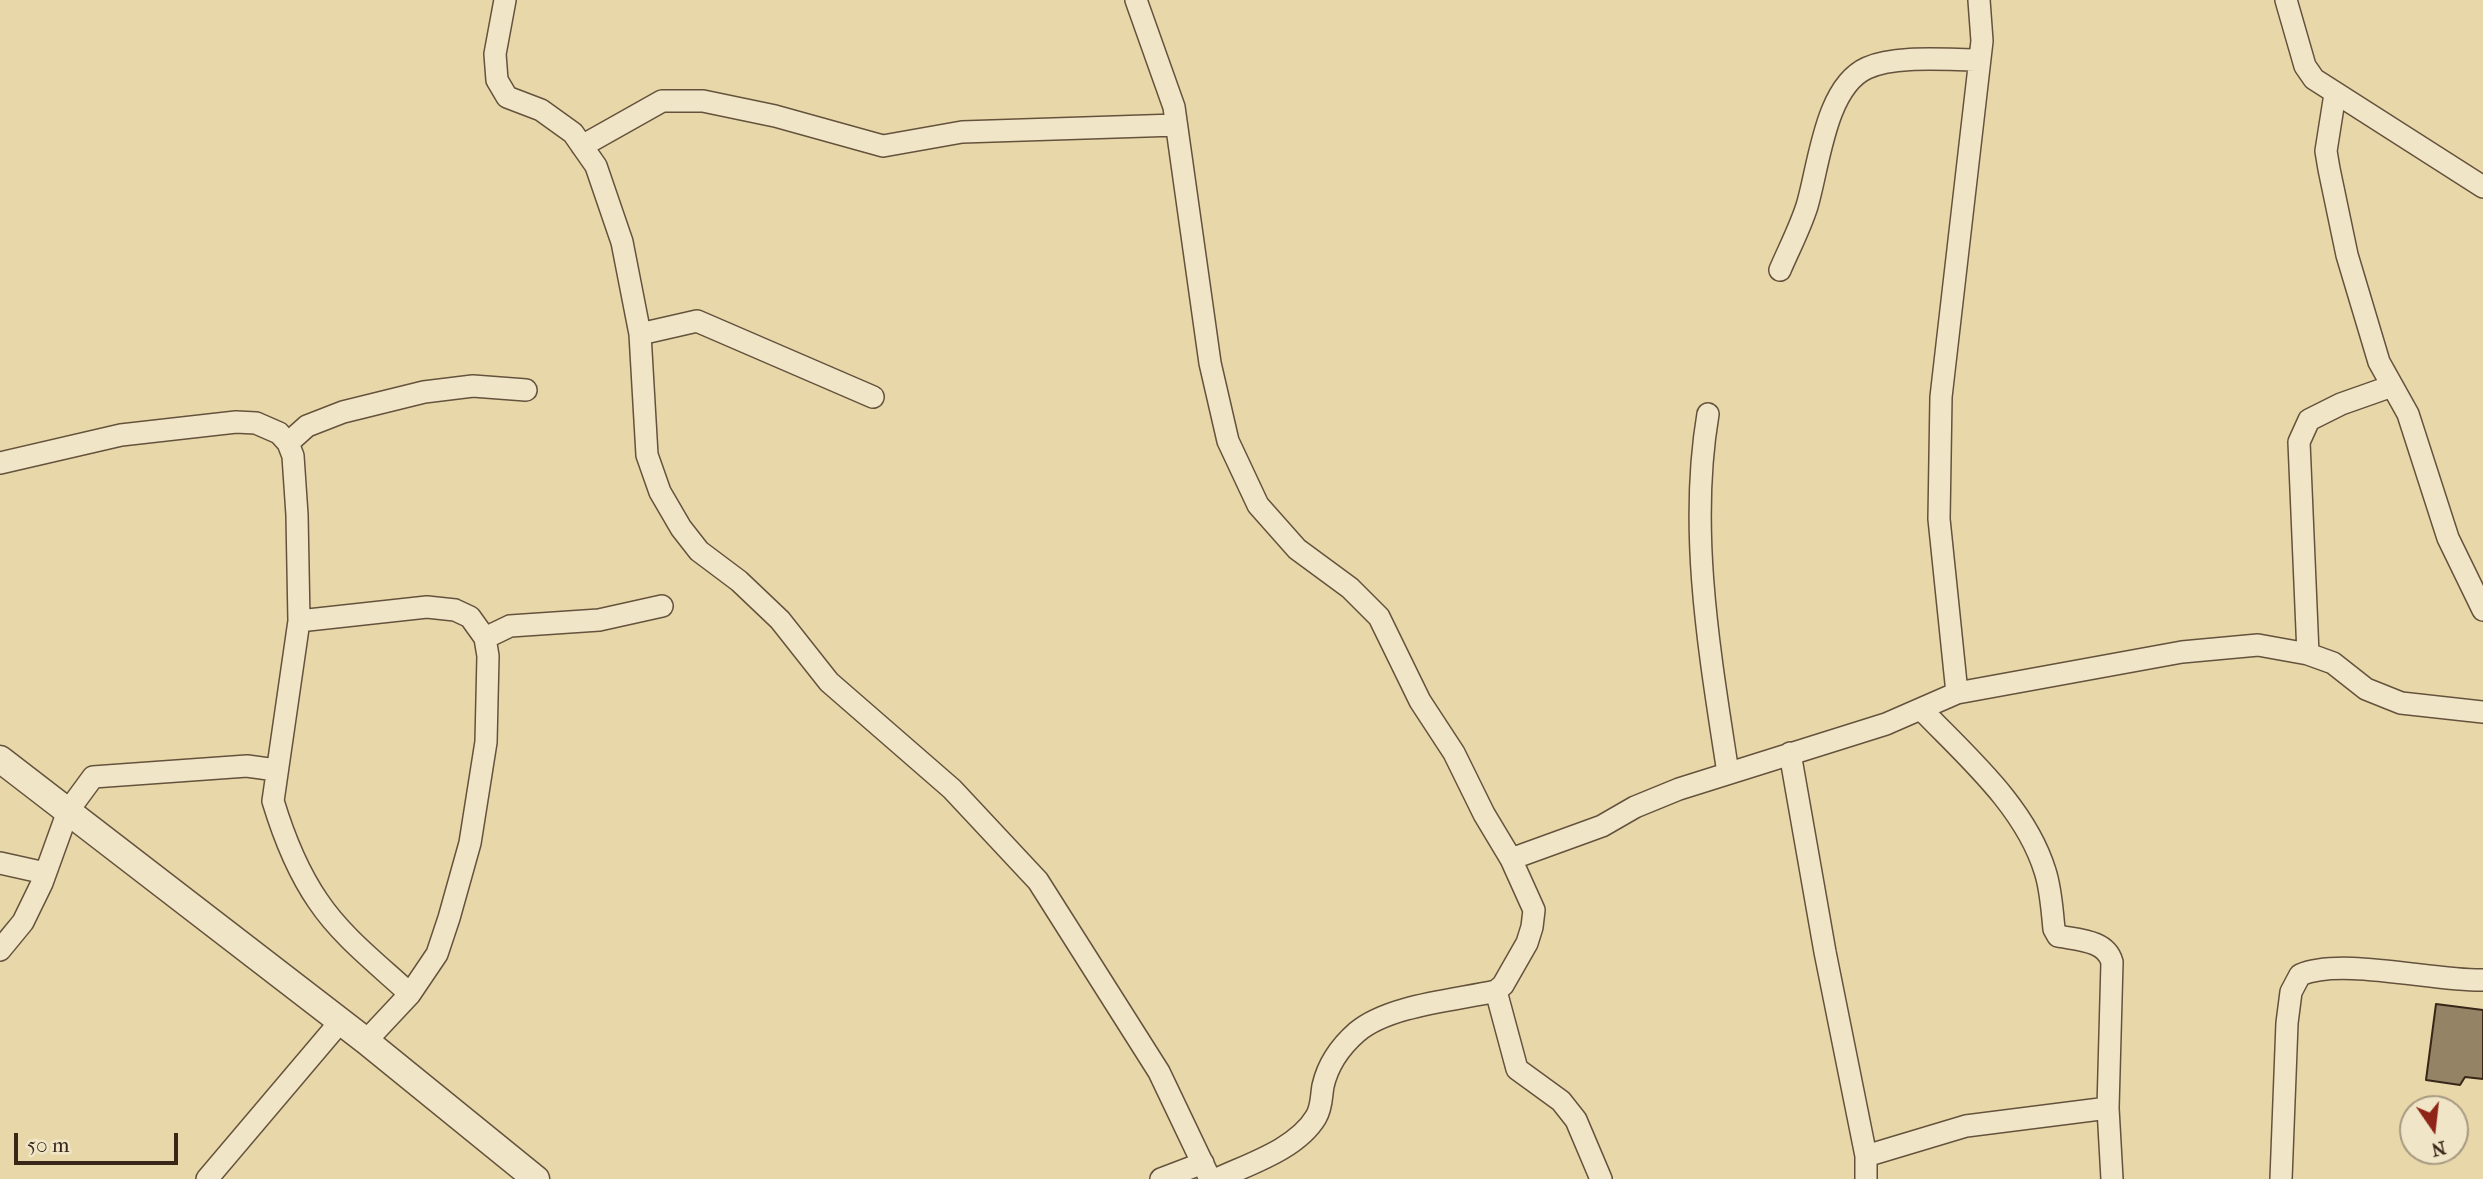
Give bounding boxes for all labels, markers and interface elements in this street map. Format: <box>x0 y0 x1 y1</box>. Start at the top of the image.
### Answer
north arrow <box>2399 1095 2469 1165</box>
scale bar <box>18 1120 182 1164</box>
text: 50 m <box>27 1133 70 1157</box>
text: N <box>2429 1136 2448 1161</box>

